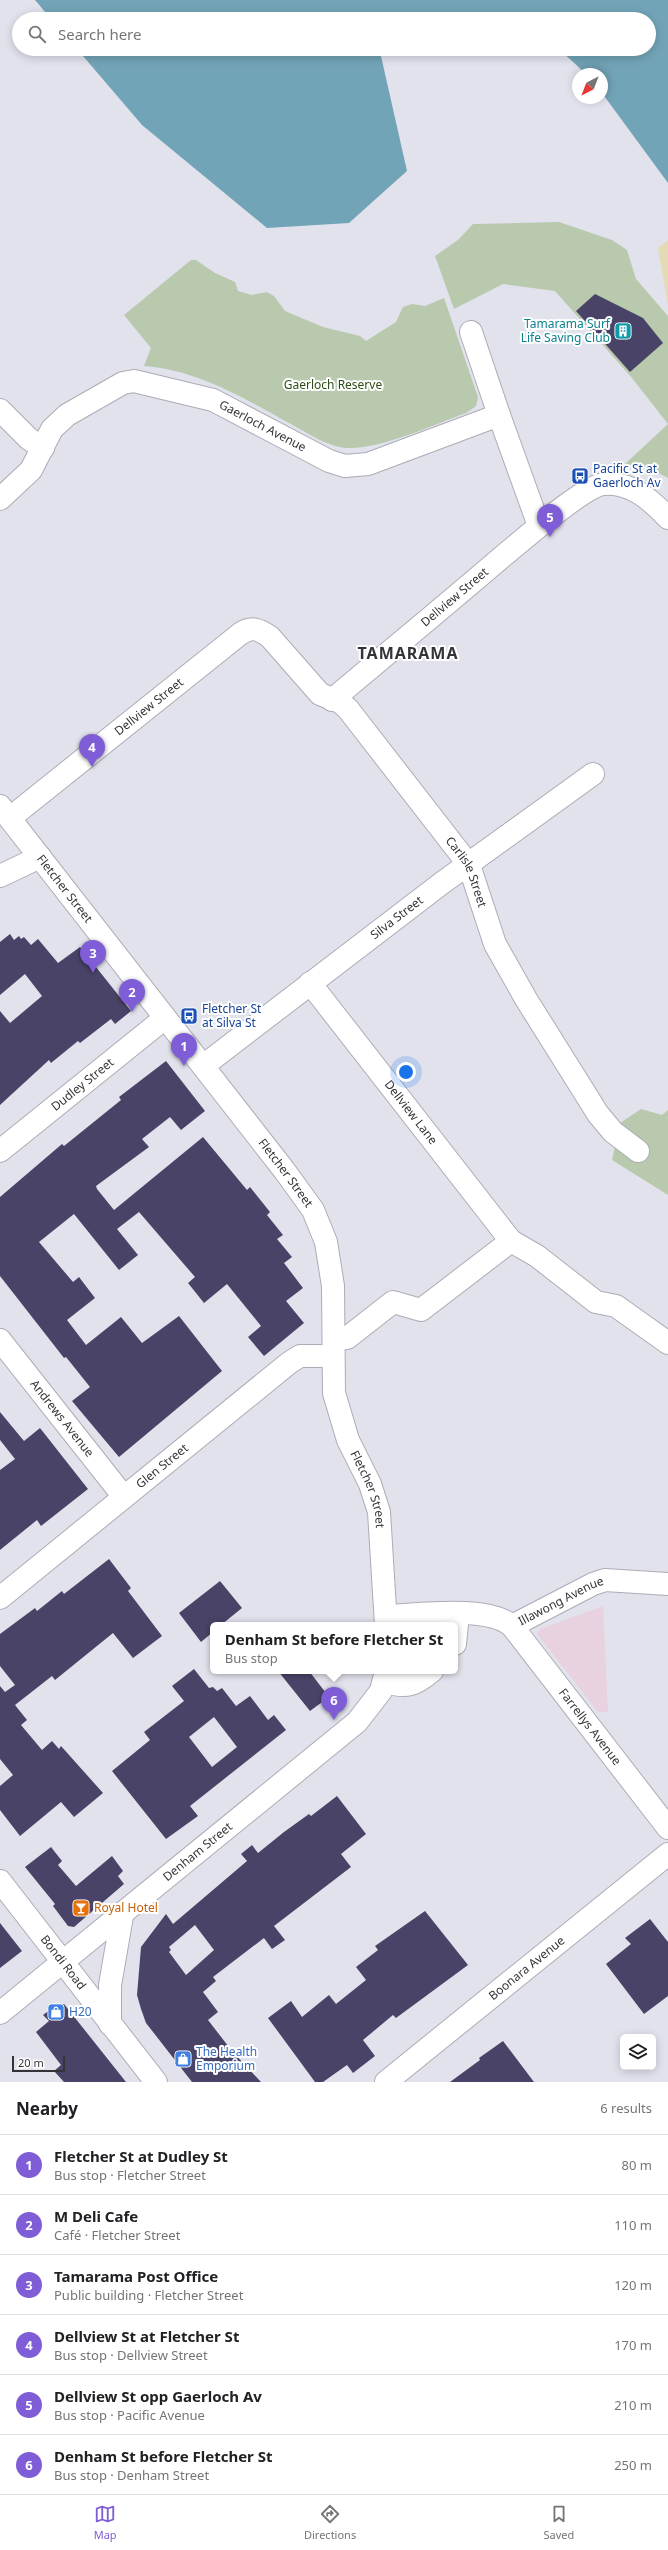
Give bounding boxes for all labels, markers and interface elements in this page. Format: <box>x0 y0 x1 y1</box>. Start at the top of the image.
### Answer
search box <box>12 12 656 56</box>
icon: search <box>26 23 48 45</box>
text: Search here <box>58 24 141 44</box>
north arrow <box>572 68 608 104</box>
place label: Tamarama Surf Life Saving Club <box>521 315 611 346</box>
building icon: Tamarama Surf Life Saving Club <box>613 321 633 341</box>
park label: Gaerloch Reserve <box>284 376 382 393</box>
street label: Gaerloch Avenue <box>216 396 310 456</box>
place label: Pacific St at Gaerloch Av <box>593 460 662 491</box>
bus stop icon: Pacific St at Gaerloch Av <box>570 466 590 486</box>
pin: 5 <box>537 504 563 537</box>
street label: Dellview Street <box>417 563 492 630</box>
district label: TAMARAMA <box>357 642 459 664</box>
street label: Dellview Street <box>111 673 187 739</box>
pin: 4 <box>79 734 105 767</box>
street label: Carlisle Street <box>442 833 492 910</box>
street label: Fletcher Street <box>33 851 97 927</box>
street label: Silva Street <box>367 891 427 943</box>
pin: 3 <box>80 940 106 973</box>
pin: 2 <box>119 979 145 1012</box>
place label: Fletcher St at Silva St <box>202 1000 262 1031</box>
bus stop icon: Fletcher St at Silva St <box>179 1006 199 1026</box>
pin: 1 <box>171 1033 197 1066</box>
street label: Dudley Street <box>47 1053 118 1115</box>
your location <box>396 1062 416 1082</box>
street label: Dellview Lane <box>381 1076 442 1148</box>
street label: Fletcher Street <box>254 1135 318 1211</box>
street label: Andrews Avenue <box>26 1376 98 1461</box>
street label: Glen Street <box>132 1439 192 1492</box>
street label: Fletcher Street <box>347 1447 389 1529</box>
street label: Illawong Avenue <box>515 1572 606 1629</box>
popup <box>210 1622 458 1674</box>
text: Denham St before Fletcher St <box>225 1629 443 1649</box>
text: Bus stop <box>225 1649 278 1667</box>
street label: Farrellys Avenue <box>555 1685 625 1769</box>
pin: 6 <box>321 1687 347 1720</box>
street label: Denham Street <box>159 1818 236 1885</box>
bar icon: Royal Hotel <box>71 1898 91 1918</box>
place label: Royal Hotel <box>94 1899 158 1916</box>
street label: Bondi Road <box>37 1931 90 1993</box>
street label: Boonara Avenue <box>485 1932 568 2004</box>
shop icon: H20 <box>46 2002 66 2022</box>
place label: H20 <box>69 2003 92 2020</box>
map controls <box>620 2034 656 2070</box>
button: layers <box>620 2034 656 2070</box>
place label: The Health Emporium <box>196 2043 257 2074</box>
shop icon: The Health Emporium <box>173 2049 193 2069</box>
scale bar <box>12 2054 65 2073</box>
text: 20 m <box>18 2055 44 2070</box>
text: Nearby <box>16 2097 78 2120</box>
text: 6 results <box>600 2099 652 2117</box>
text: Fletcher St at Dudley St <box>54 2146 228 2166</box>
text: 1 <box>25 2156 33 2174</box>
text: 80 m <box>622 2156 652 2174</box>
text: Bus stop · Fletcher Street <box>54 2166 206 2184</box>
text: M Deli Cafe <box>54 2206 138 2226</box>
text: 2 <box>25 2216 33 2234</box>
text: 110 m <box>614 2216 652 2234</box>
text: Café · Fletcher Street <box>54 2226 180 2244</box>
text: Tamarama Post Office <box>54 2266 218 2286</box>
text: 3 <box>25 2276 33 2294</box>
text: 120 m <box>614 2276 652 2294</box>
text: Public building · Fletcher Street <box>54 2286 243 2304</box>
text: Dellview St at Fletcher St <box>54 2326 239 2346</box>
text: 4 <box>25 2336 33 2354</box>
text: 170 m <box>614 2336 652 2354</box>
text: Bus stop · Dellview Street <box>54 2346 208 2364</box>
text: Dellview St opp Gaerloch Av <box>54 2386 262 2406</box>
text: 5 <box>25 2396 33 2414</box>
text: 210 m <box>614 2396 652 2414</box>
text: Bus stop · Pacific Avenue <box>54 2406 205 2424</box>
text: Denham St before Fletcher St <box>54 2446 273 2466</box>
text: 6 <box>25 2456 33 2474</box>
text: 250 m <box>614 2456 652 2474</box>
text: Bus stop · Denham Street <box>54 2466 209 2484</box>
tab: Map <box>94 2503 117 2542</box>
tab: Directions <box>304 2503 356 2542</box>
tab: Saved <box>544 2503 574 2542</box>

